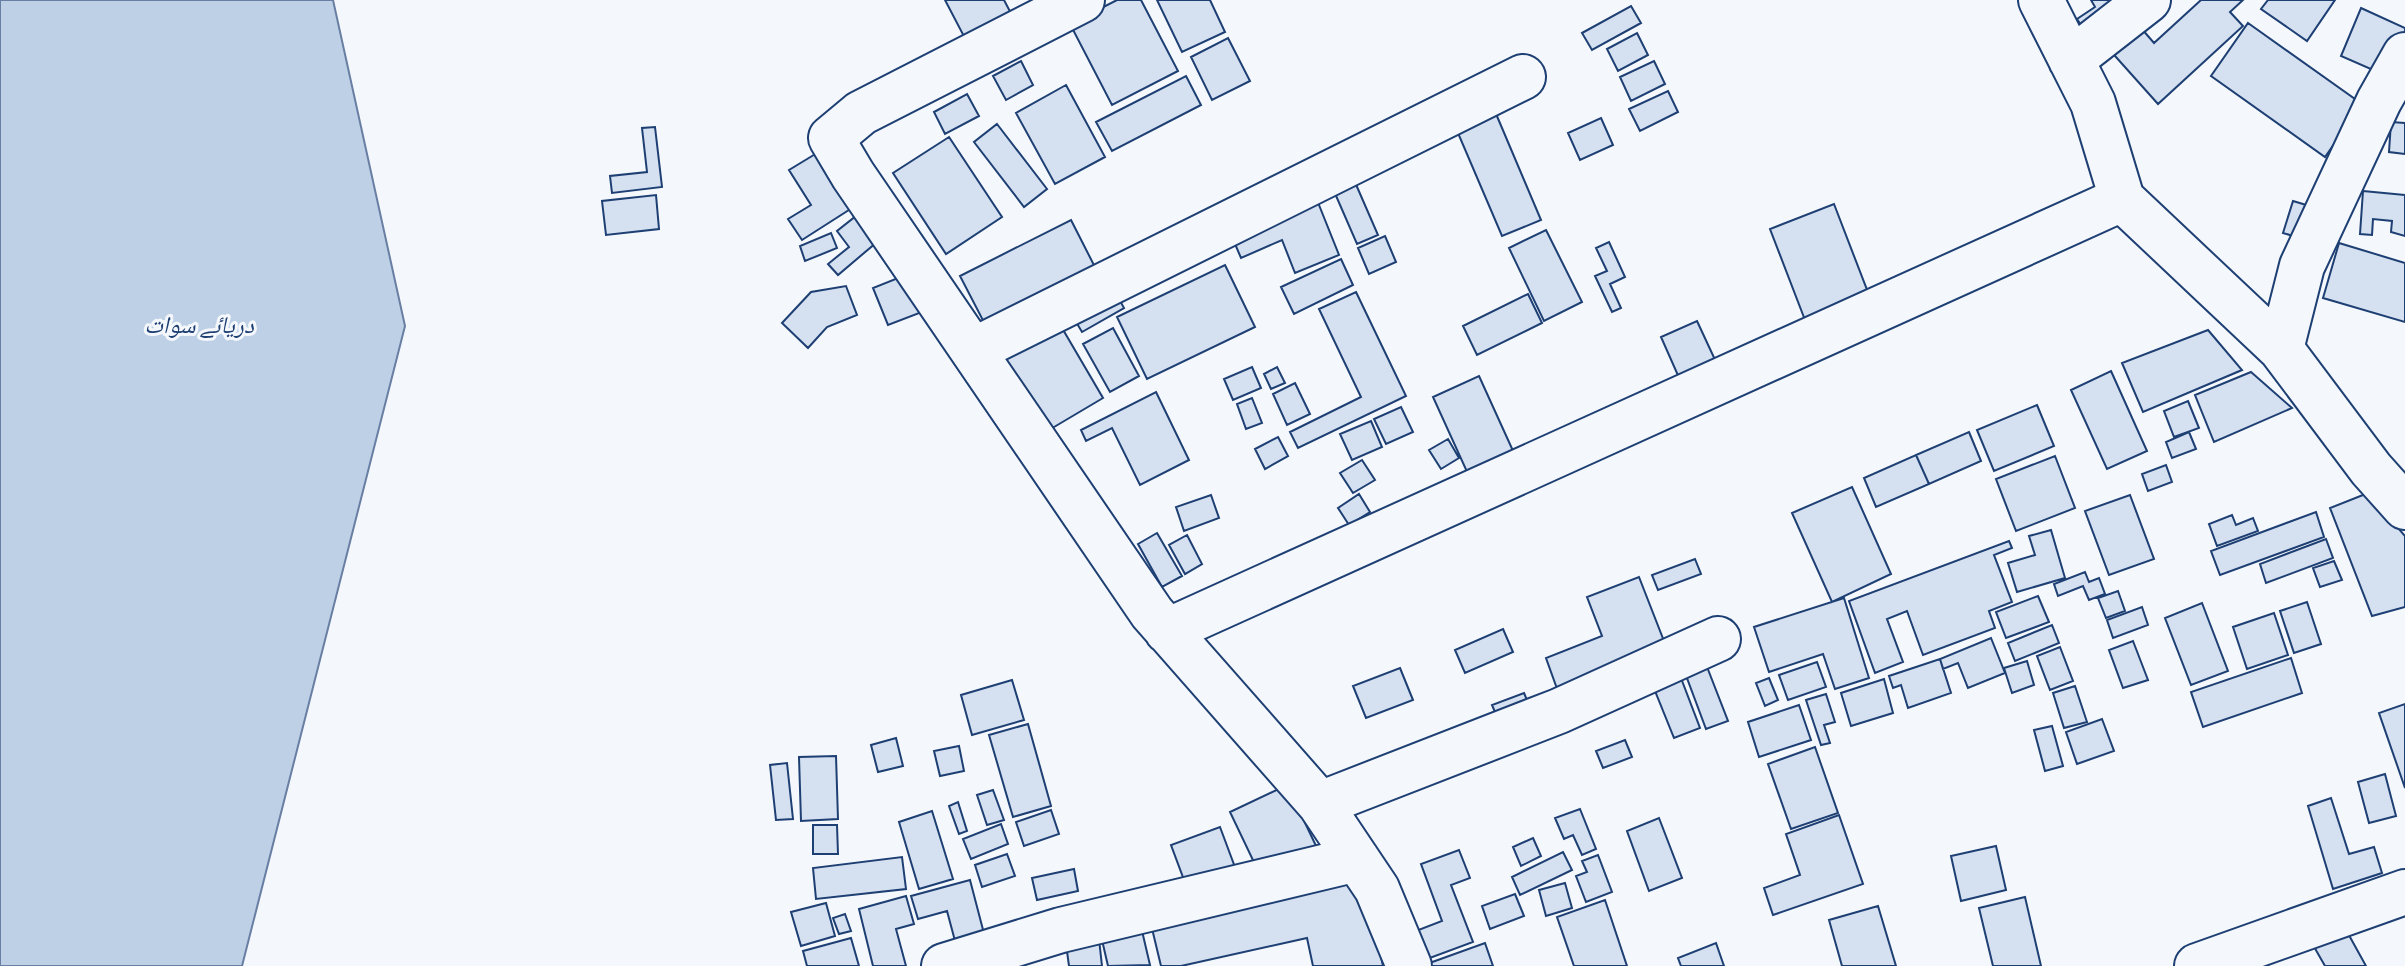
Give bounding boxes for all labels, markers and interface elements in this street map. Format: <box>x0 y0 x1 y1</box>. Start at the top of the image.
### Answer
water label: دریائے سوات <box>144 310 254 339</box>

